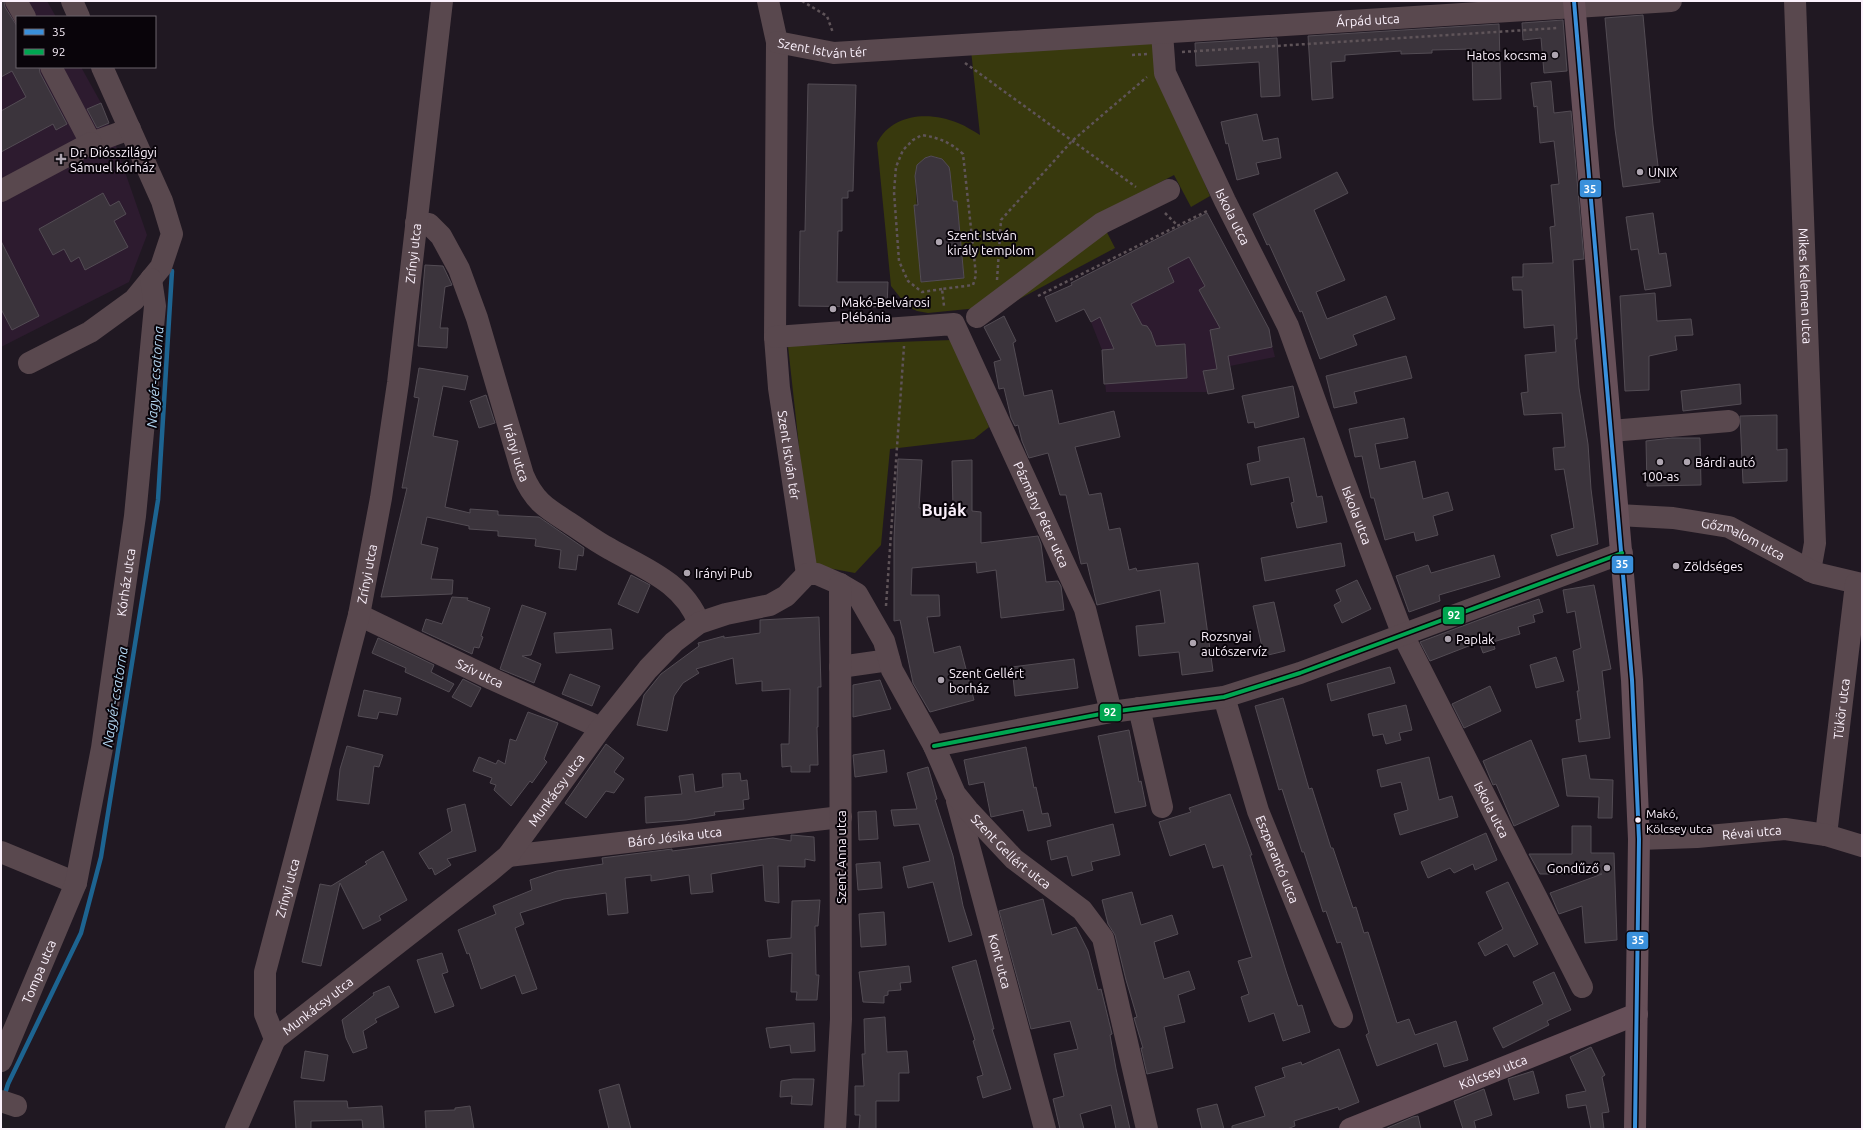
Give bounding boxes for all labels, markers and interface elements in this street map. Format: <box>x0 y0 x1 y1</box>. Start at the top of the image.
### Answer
street label: Árpád utca <box>1336 11 1400 29</box>
legend <box>16 16 156 68</box>
text: 35 <box>52 25 66 38</box>
street label: Szent István tér <box>777 35 867 60</box>
text: 92 <box>52 45 66 58</box>
place label: Hatos kocsma <box>1466 48 1547 62</box>
marker: Hatos kocsma <box>1550 50 1560 60</box>
place label: Dr. Diósszilágyi Sámuel kórház <box>70 145 157 174</box>
marker: Dr. Diósszilágyi Sámuel kórház <box>55 153 67 165</box>
place label: UNIX <box>1648 165 1678 179</box>
marker: UNIX <box>1635 167 1645 177</box>
line badge: 35 <box>1579 179 1602 198</box>
text: 35 <box>1584 183 1596 195</box>
street label: Iskola utca <box>1213 186 1253 247</box>
street label: Zrínyi utca <box>403 223 423 284</box>
street label: Mikes Kelemen utca <box>1796 227 1815 344</box>
place label: Szent István király templom <box>947 228 1034 257</box>
marker: Szent István király templom <box>934 237 944 247</box>
place label: Makó-Belvárosi Plébánia <box>841 295 930 324</box>
marker: Makó-Belvárosi Plébánia <box>828 304 838 314</box>
water label: Nagyér-csatorna <box>143 325 167 428</box>
street label: Szent István tér <box>775 409 803 501</box>
street label: Irányi utca <box>501 422 532 484</box>
place label: Bárdi autó <box>1695 455 1755 469</box>
marker: 100-as <box>1655 457 1665 467</box>
marker: Bárdi autó <box>1682 457 1692 467</box>
street label: Pázmány Péter utca <box>1011 459 1072 570</box>
place label: 100-as <box>1641 469 1679 483</box>
street label: Iskola utca <box>1340 484 1375 546</box>
district label: Buják <box>922 500 967 519</box>
street label: Gőzmalom utca <box>1700 516 1787 563</box>
street label: Zrínyi utca <box>354 543 379 605</box>
street label: Kórház utca <box>114 547 137 617</box>
line badge: 35 <box>1611 555 1634 574</box>
text: 35 <box>1616 558 1628 570</box>
place label: Zöldséges <box>1684 559 1743 573</box>
marker: Zöldséges <box>1671 561 1681 571</box>
place label: Irányi Pub <box>695 566 752 580</box>
marker: Irányi Pub <box>682 568 692 578</box>
line badge: 92 <box>1442 606 1465 625</box>
text: 92 <box>1448 609 1460 621</box>
place label: Rozsnyai autószervíz <box>1201 629 1267 658</box>
place label: Paplak <box>1456 632 1495 646</box>
marker: Paplak <box>1443 634 1453 644</box>
marker: Rozsnyai autószervíz <box>1188 638 1198 648</box>
water label: Nagyér-csatorna <box>99 645 131 749</box>
street label: Szív utca <box>454 656 506 690</box>
place label: Szent Gellért borház <box>949 666 1024 695</box>
marker: Szent Gellért borház <box>936 675 946 685</box>
street label: Tükör utca <box>1830 678 1852 740</box>
line badge: 92 <box>1099 703 1122 722</box>
text: 92 <box>1104 706 1116 718</box>
street label: Munkácsy utca <box>525 751 587 829</box>
street label: Iskola utca <box>1472 779 1512 840</box>
place label: Makó, Kölcsey utca <box>1646 807 1713 835</box>
street label: Szent Anna utca <box>834 810 848 904</box>
street label: Szent Gellért utca <box>969 811 1054 891</box>
street label: Eszperantó utca <box>1253 813 1302 905</box>
marker: Makó, Kölcsey utca <box>1633 815 1643 825</box>
street label: Révai utca <box>1721 822 1782 842</box>
street label: Báró Jósika utca <box>627 824 723 849</box>
street label: Zrínyi utca <box>273 857 302 919</box>
place label: Gondűző <box>1547 861 1599 875</box>
marker: Gondűző <box>1602 863 1612 873</box>
line badge: 35 <box>1626 931 1649 950</box>
street label: Kont utca <box>986 932 1014 990</box>
text: 35 <box>1632 934 1644 946</box>
street label: Tompa utca <box>19 938 58 1006</box>
street label: Munkácsy utca <box>280 974 356 1038</box>
street label: Kölcsey utca <box>1457 1052 1529 1092</box>

